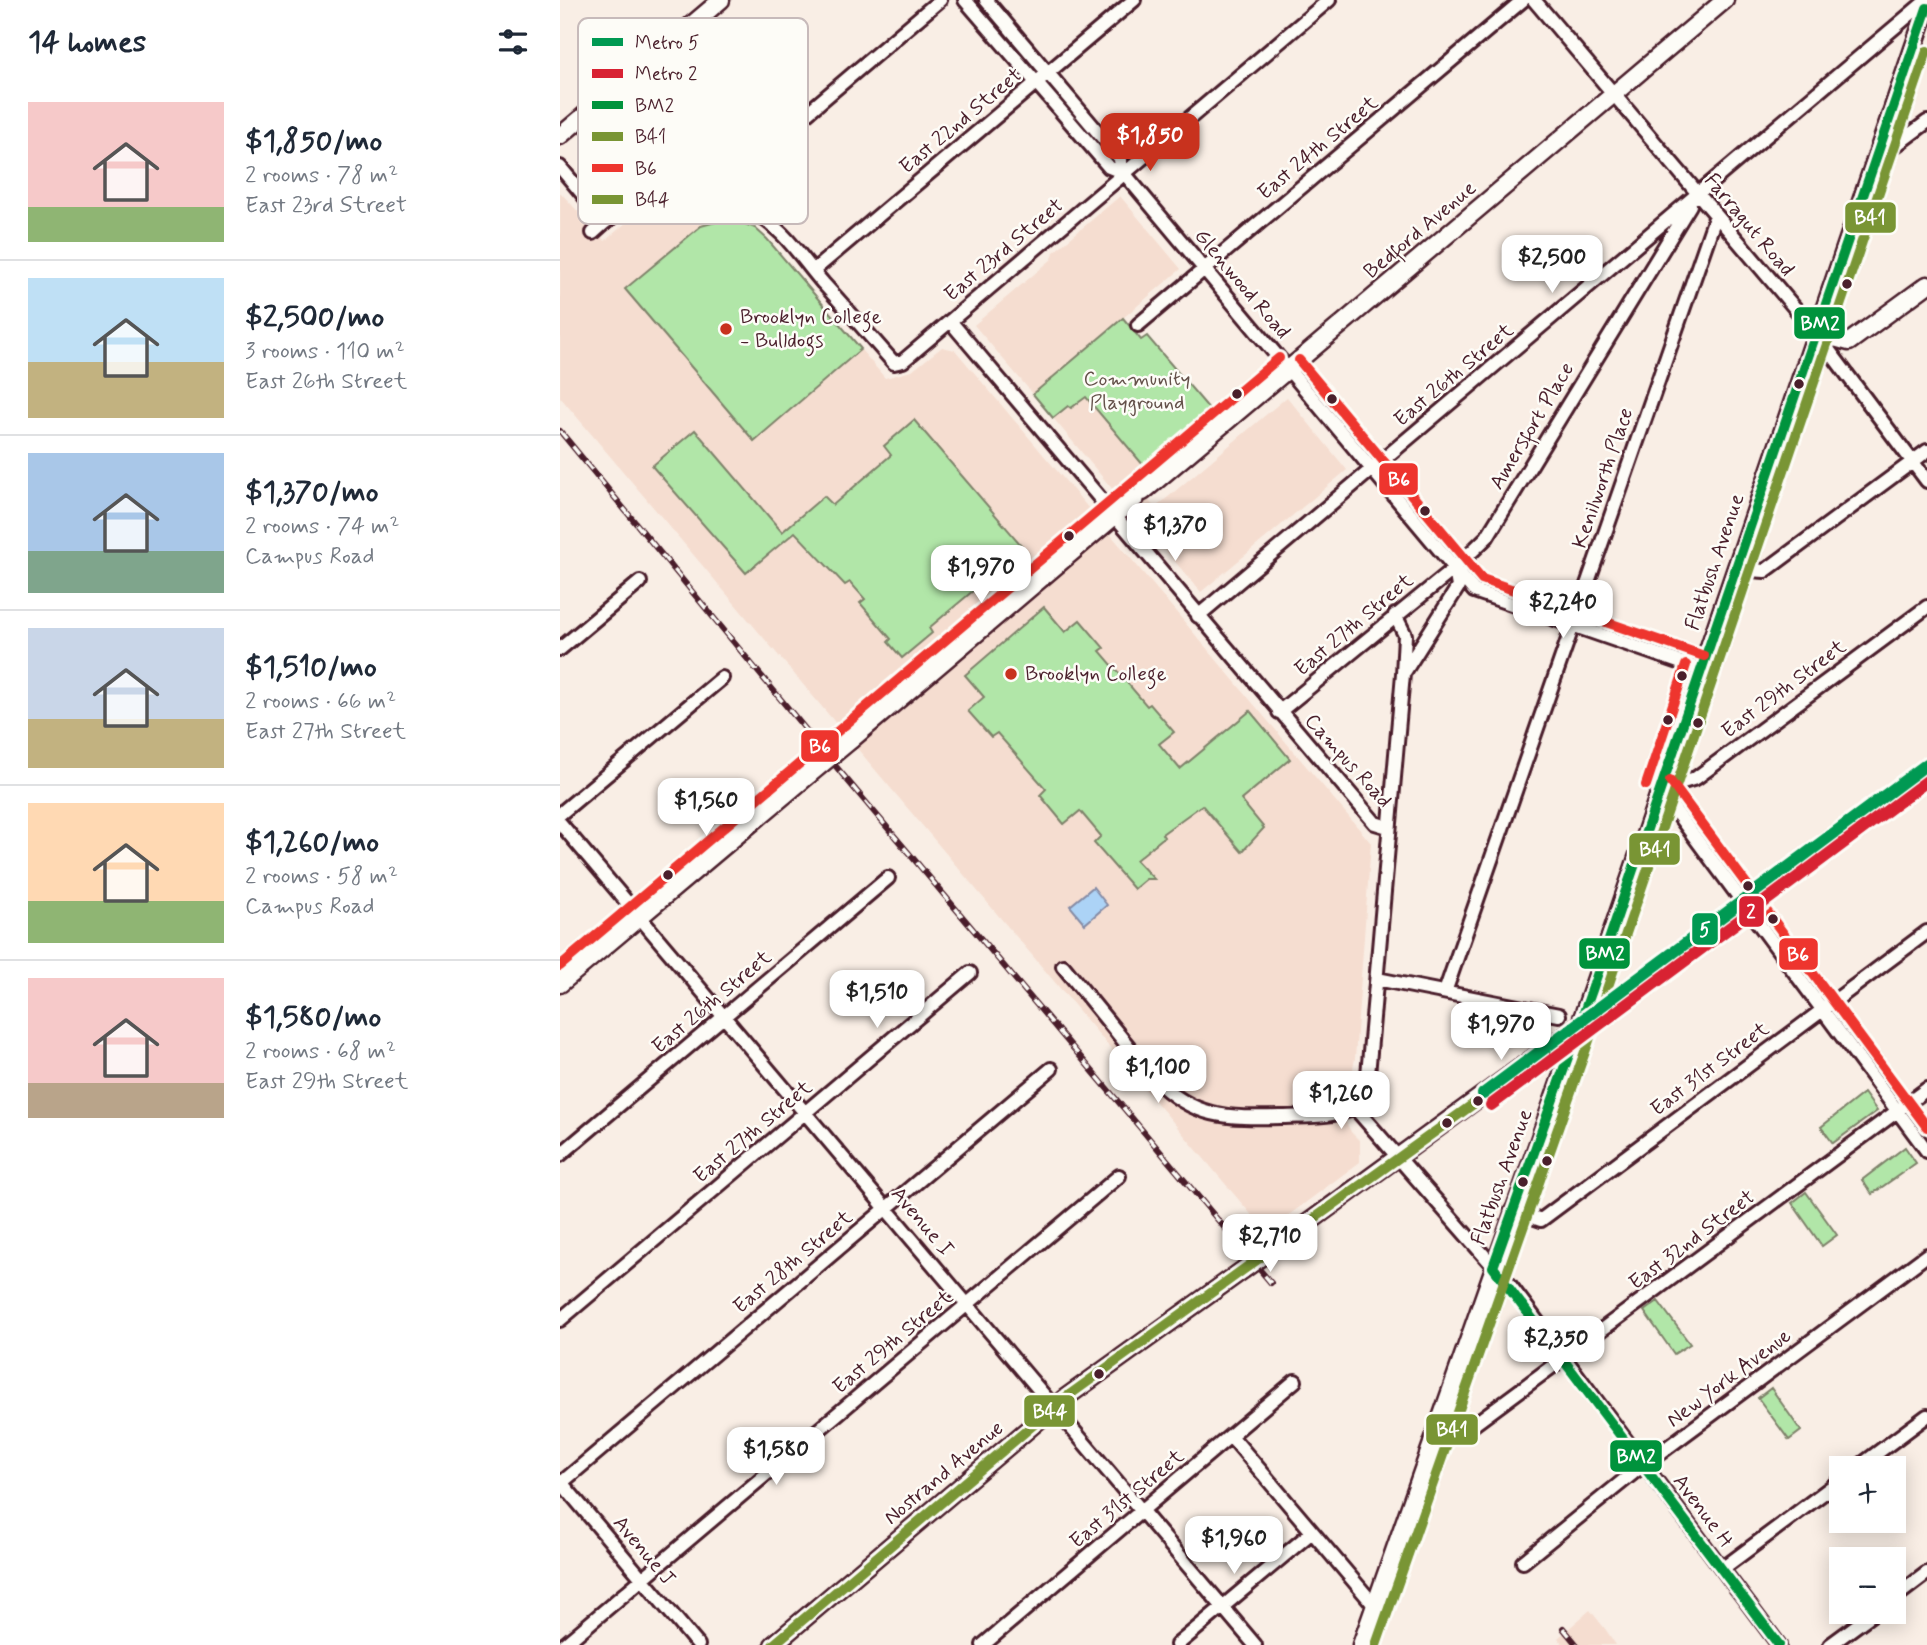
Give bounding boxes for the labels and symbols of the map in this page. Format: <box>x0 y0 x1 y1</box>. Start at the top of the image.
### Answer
legend <box>578 18 808 224</box>
text: Metro 5 <box>635 31 699 56</box>
street label: East 22nd Street <box>894 61 1028 181</box>
text: Metro 2 <box>635 62 697 87</box>
street label: East 24th Street <box>1252 89 1385 207</box>
text: BM2 <box>635 94 674 119</box>
pin: $1,850 <box>1093 114 1207 173</box>
text: B41 <box>635 125 666 150</box>
text: B6 <box>635 157 657 182</box>
street label: Farragut Road <box>1698 167 1800 283</box>
street label: Bedford Avenue <box>1358 175 1483 287</box>
text: B44 <box>635 188 670 213</box>
street label: East 23rd Street <box>938 192 1070 308</box>
line badge: B41 <box>1844 201 1897 234</box>
text: B41 <box>1854 206 1886 231</box>
street label: Glenwood Road <box>1188 223 1296 345</box>
pin: $2,500 <box>1495 236 1609 295</box>
unlabelled marker <box>1840 277 1854 291</box>
place label: Brooklyn College - Bulldogs <box>740 303 882 357</box>
line badge: BM2 <box>1793 306 1846 340</box>
text: BM2 <box>1800 312 1840 337</box>
street label: East 26th Street <box>1388 316 1520 433</box>
marker: Brooklyn College - Bulldogs <box>718 321 734 337</box>
street label: Amersfort Place <box>1483 357 1583 496</box>
park label: Community Playground <box>1084 365 1190 417</box>
unlabelled marker <box>1792 377 1806 391</box>
unlabelled marker <box>1230 387 1244 401</box>
unlabelled marker <box>1325 392 1339 406</box>
street label: Kenilworth Place <box>1566 404 1640 552</box>
line badge: B6 <box>1378 462 1419 496</box>
text: B6 <box>1388 468 1410 493</box>
street label: Flatbush Avenue <box>1679 490 1751 634</box>
pin: $1,370 <box>1118 504 1232 563</box>
unlabelled marker <box>1418 504 1432 518</box>
unlabelled marker <box>1062 529 1076 543</box>
pin: $1,970 <box>924 546 1038 605</box>
street label: East 27th Street <box>1289 567 1420 683</box>
pin: $2,240 <box>1506 580 1620 640</box>
street label: East 29th Street <box>1716 633 1852 745</box>
place label: Brooklyn College <box>1025 660 1167 690</box>
marker: Brooklyn College <box>1003 666 1019 682</box>
unlabelled marker <box>1675 669 1689 683</box>
street label: Campus Road <box>1298 708 1398 814</box>
unlabelled marker <box>1661 713 1675 727</box>
unlabelled marker <box>1691 716 1705 730</box>
line badge: B6 <box>800 729 840 763</box>
text: B6 <box>809 735 831 760</box>
pin: $1,560 <box>649 778 763 838</box>
line badge: B41 <box>1628 832 1681 866</box>
text: B41 <box>1639 838 1671 863</box>
unlabelled marker <box>661 868 675 882</box>
unlabelled marker <box>1741 879 1755 893</box>
line badge: 2 <box>1738 895 1765 928</box>
text: 2 <box>1746 900 1756 925</box>
line badge: 5 <box>1691 912 1719 946</box>
unlabelled marker <box>1766 912 1780 926</box>
text: 5 <box>1699 918 1711 943</box>
line badge: BM2 <box>1578 937 1631 970</box>
line badge: B6 <box>1778 937 1819 971</box>
text: BM2 <box>1585 942 1625 967</box>
street label: East 26th Street <box>646 943 778 1060</box>
text: B6 <box>1787 943 1809 968</box>
pin: $1,510 <box>820 970 934 1030</box>
pin: $1,970 <box>1444 1002 1558 1062</box>
street label: East 31st Street <box>1645 1015 1775 1123</box>
pin: $1,100 <box>1101 1046 1215 1105</box>
pin: $1,260 <box>1284 1072 1398 1131</box>
street label: East 27th Street <box>688 1074 819 1190</box>
unlabelled marker <box>1471 1094 1485 1108</box>
street label: Flatbush Avenue <box>1464 1105 1540 1249</box>
unlabelled marker <box>1440 1116 1454 1130</box>
unlabelled marker <box>1540 1154 1554 1168</box>
unlabelled marker <box>1516 1175 1530 1189</box>
street label: Avenue I <box>884 1181 960 1263</box>
street label: East 32nd Street <box>1623 1183 1761 1297</box>
street label: East 28th Street <box>727 1203 859 1320</box>
pin: $2,710 <box>1213 1214 1327 1274</box>
street label: East 29th Street <box>827 1283 960 1401</box>
pin: $2,350 <box>1499 1316 1613 1376</box>
street label: New York Avenue <box>1661 1322 1797 1434</box>
unlabelled marker <box>1092 1367 1106 1381</box>
line badge: B44 <box>1023 1394 1076 1428</box>
text: B44 <box>1033 1400 1068 1425</box>
line badge: B41 <box>1425 1413 1479 1446</box>
street label: Nostrand Avenue <box>878 1415 1010 1531</box>
text: B41 <box>1436 1418 1468 1443</box>
pin: $1,580 <box>719 1428 833 1487</box>
line badge: BM2 <box>1609 1439 1663 1473</box>
street label: East 31st Street <box>1064 1442 1191 1555</box>
text: BM2 <box>1616 1445 1656 1470</box>
street label: Avenue H <box>1666 1469 1740 1553</box>
street label: Avenue J <box>606 1510 682 1592</box>
pin: $1,960 <box>1177 1516 1291 1576</box>

